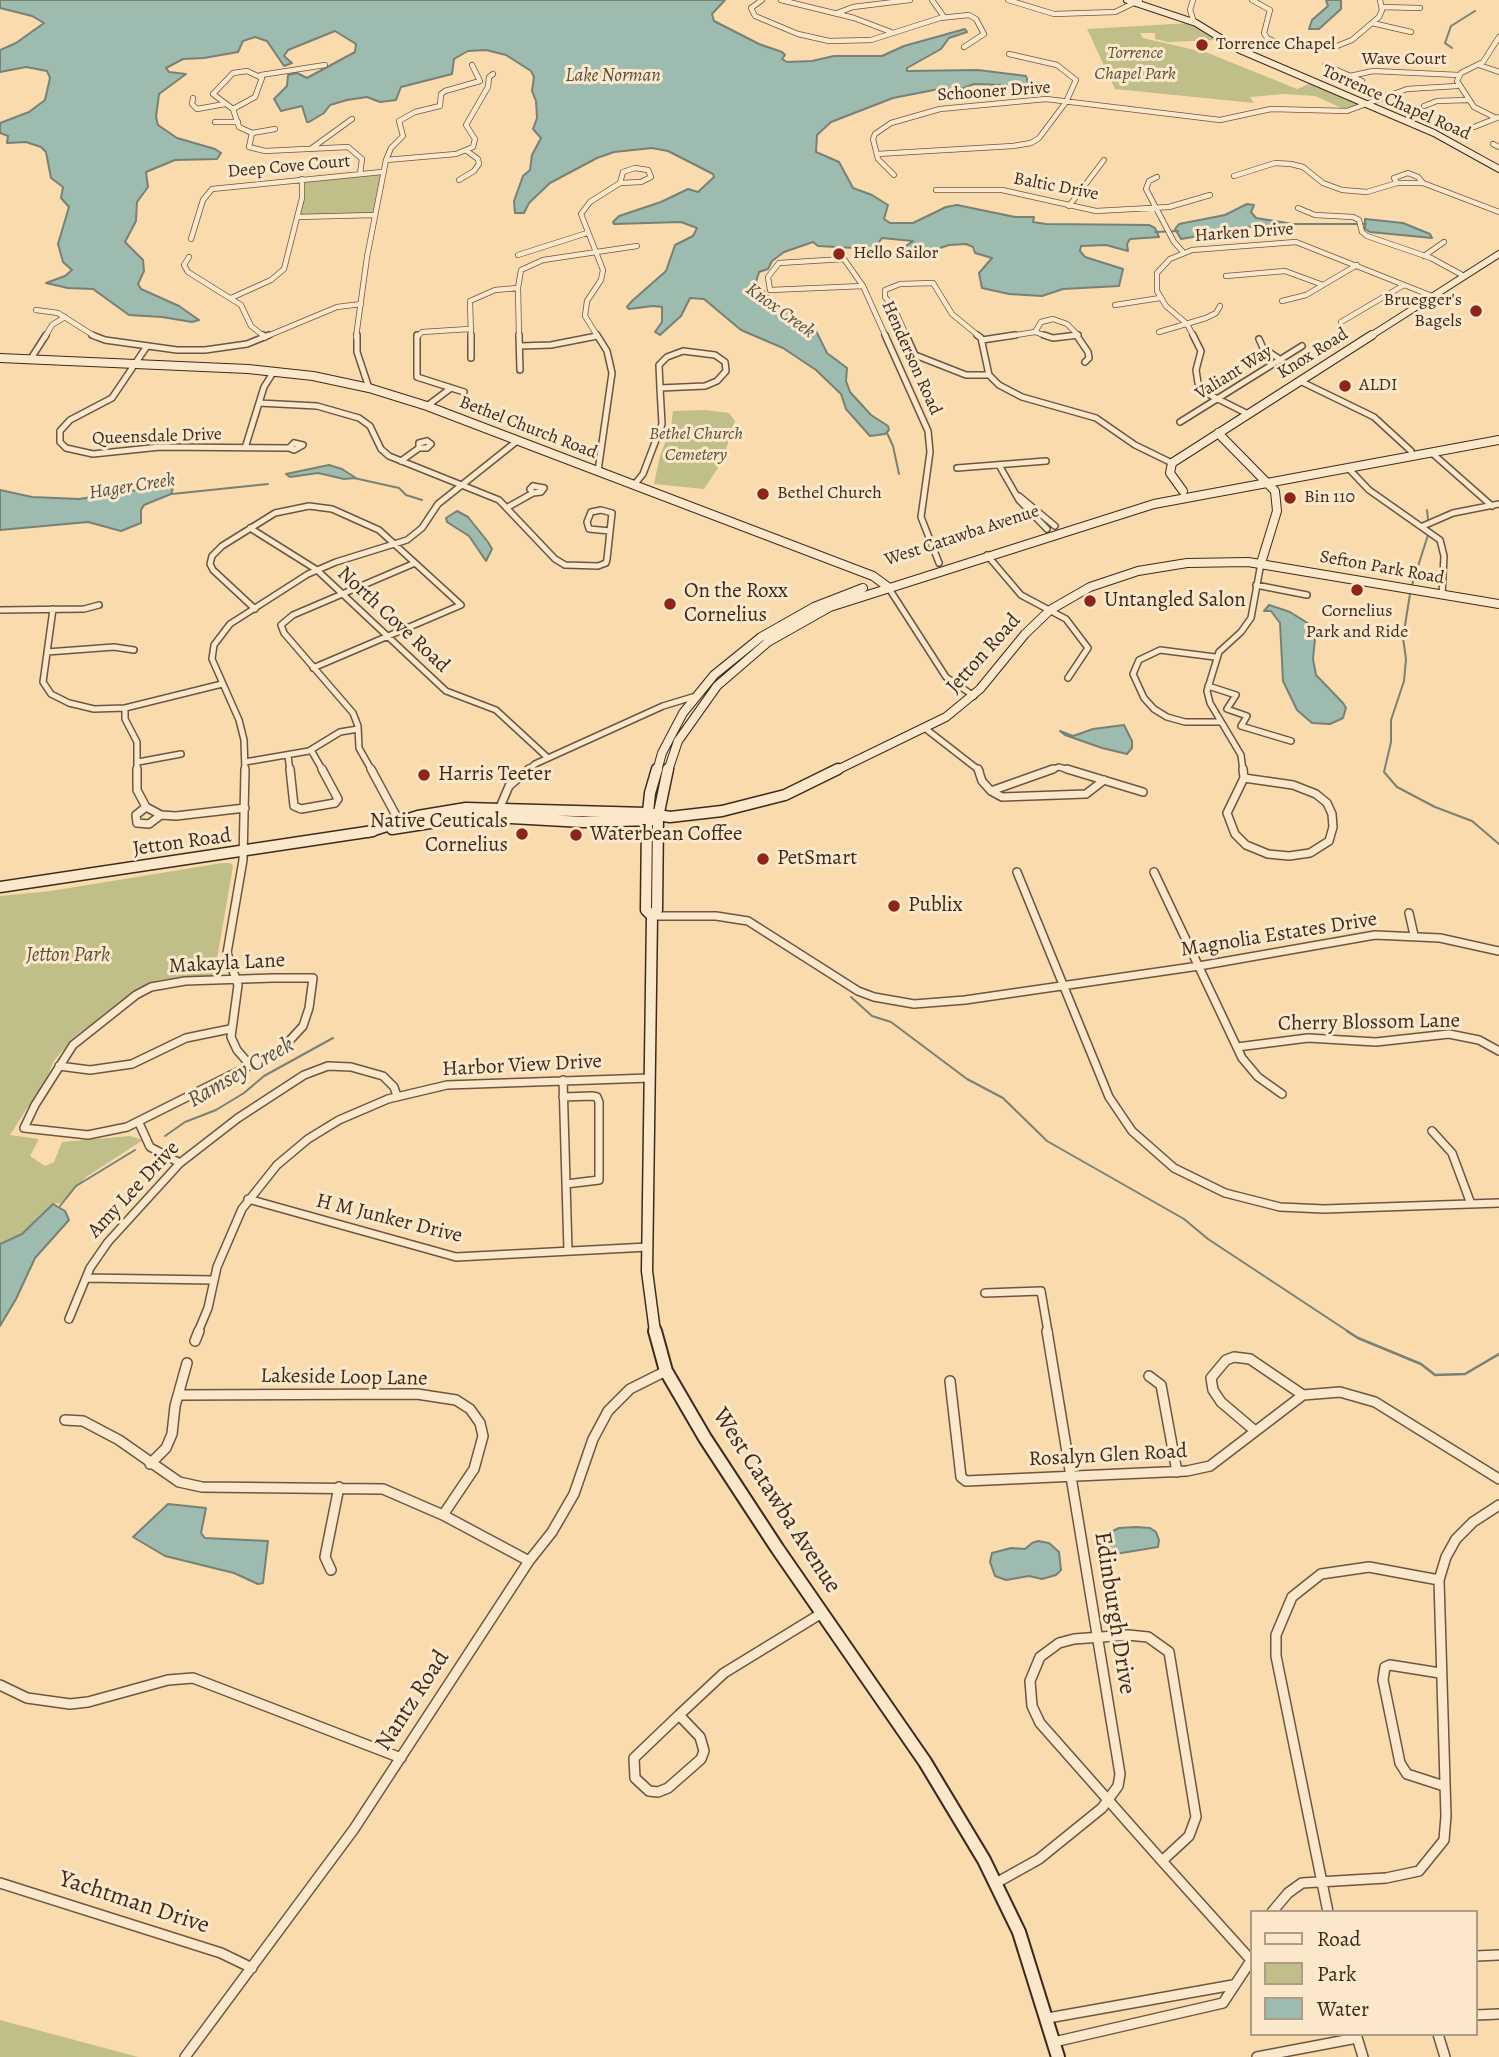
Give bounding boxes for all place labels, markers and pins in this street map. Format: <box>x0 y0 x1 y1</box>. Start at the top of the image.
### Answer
place label: Torrence Chapel <box>1216 34 1335 56</box>
marker: Torrence Chapel <box>1194 37 1210 53</box>
place label: Hello Sailor <box>853 243 938 265</box>
marker: Hello Sailor <box>831 246 847 262</box>
place label: Bruegger's Bagels <box>1384 290 1462 332</box>
marker: Bruegger's Bagels <box>1468 303 1484 319</box>
place label: ALDI <box>1359 375 1397 397</box>
marker: ALDI <box>1337 378 1353 394</box>
place label: Bethel Church <box>777 483 882 505</box>
marker: Bethel Church <box>755 486 771 502</box>
place label: Bin 110 <box>1304 487 1355 509</box>
marker: Bin 110 <box>1282 490 1298 506</box>
place label: On the Roxx Cornelius <box>684 579 788 629</box>
marker: Cornelius Park and Ride <box>1349 582 1365 598</box>
place label: Untangled Salon <box>1104 588 1246 614</box>
marker: Untangled Salon <box>1082 593 1098 609</box>
marker: On the Roxx Cornelius <box>662 596 678 612</box>
place label: Cornelius Park and Ride <box>1306 601 1408 644</box>
place label: Harris Teeter <box>438 762 551 788</box>
marker: Harris Teeter <box>416 767 432 783</box>
place label: Native Ceuticals Cornelius <box>370 809 508 859</box>
place label: Waterbean Coffee <box>590 822 742 848</box>
marker: Native Ceuticals Cornelius <box>514 826 530 842</box>
marker: Waterbean Coffee <box>568 827 584 843</box>
place label: PetSmart <box>777 846 857 872</box>
marker: PetSmart <box>755 851 771 867</box>
place label: Publix <box>908 893 963 919</box>
marker: Publix <box>886 898 902 914</box>

